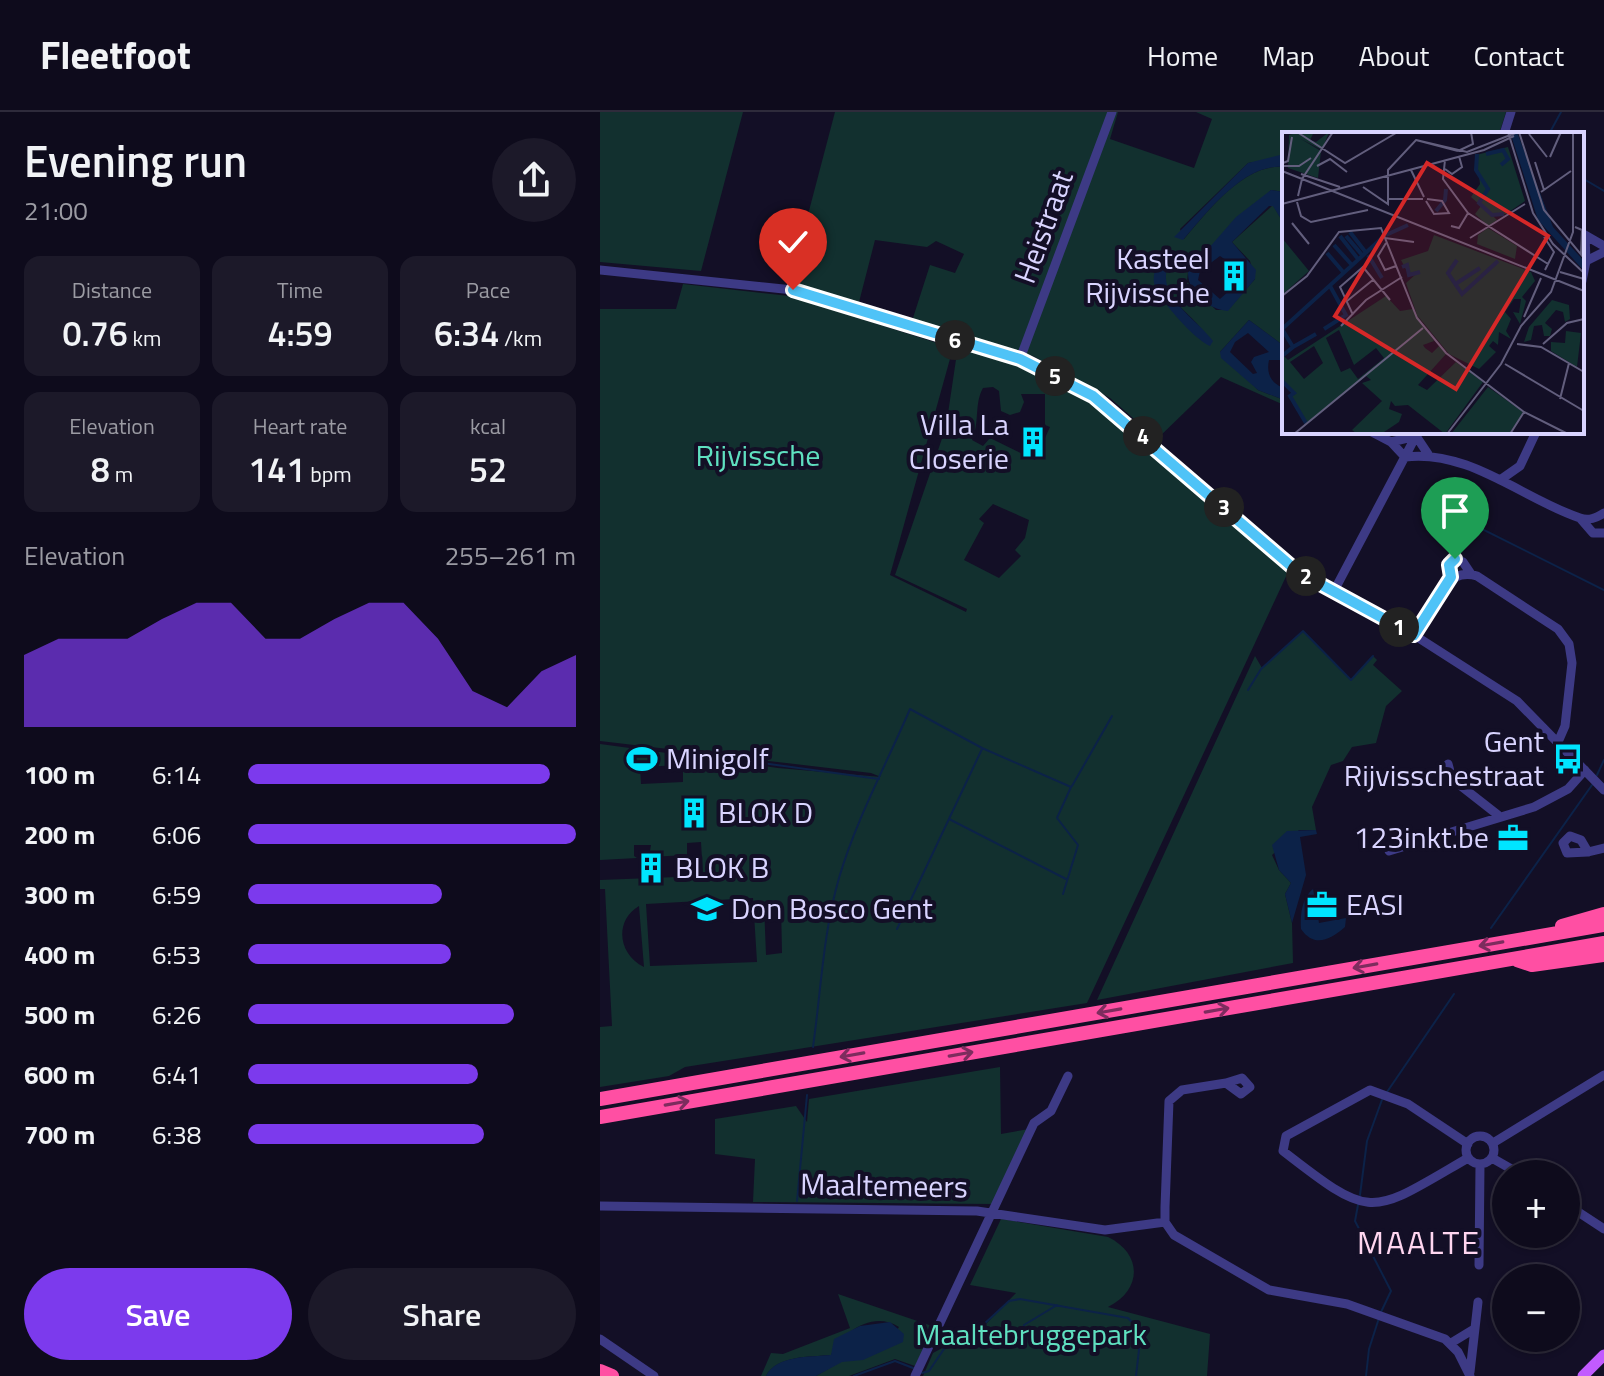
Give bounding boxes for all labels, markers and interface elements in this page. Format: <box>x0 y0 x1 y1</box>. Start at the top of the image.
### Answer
text: Fleetfoot <box>40 26 191 84</box>
text: Home <box>1147 34 1218 77</box>
text: Map <box>1262 34 1315 77</box>
text: About <box>1359 34 1429 77</box>
text: Contact <box>1473 34 1564 77</box>
text: Evening run <box>24 127 247 194</box>
inset map <box>1282 132 1584 434</box>
button: share <box>492 138 576 222</box>
street label: Heistraat <box>1001 163 1085 290</box>
text: 21:00 <box>24 191 88 230</box>
pin <box>759 208 827 290</box>
icon: check <box>771 220 815 264</box>
place label: Kasteel Rijvissche <box>1085 235 1210 315</box>
building icon: Kasteel Rijvissche <box>1217 259 1251 293</box>
text: Distance <box>72 273 152 307</box>
text: Time <box>277 273 323 307</box>
text: Pace <box>466 273 510 307</box>
text: 0.76 <box>62 307 128 359</box>
text: 4:59 <box>267 307 333 359</box>
text: 6:34 <box>434 307 499 359</box>
pin: 6 <box>935 320 975 360</box>
text: km <box>128 321 162 355</box>
text: /km <box>499 321 542 355</box>
text: 6 <box>949 323 961 357</box>
pin: 5 <box>1035 356 1075 396</box>
text: 5 <box>1049 359 1061 393</box>
place label: Villa La Closerie <box>909 401 1009 481</box>
text: Elevation <box>69 409 155 443</box>
text: Heart rate <box>253 409 347 443</box>
text: kcal <box>470 409 506 443</box>
pin: 4 <box>1123 416 1163 456</box>
text: 4 <box>1137 419 1149 453</box>
building icon: Villa La Closerie <box>1016 425 1050 459</box>
park label: Rijvissche <box>696 432 820 478</box>
text: 8 <box>91 443 110 495</box>
text: 141 <box>248 443 305 495</box>
text: 52 <box>469 443 507 495</box>
text: m <box>110 457 133 491</box>
text: bpm <box>305 457 352 491</box>
pin <box>1421 477 1489 559</box>
pin: 3 <box>1204 487 1244 527</box>
icon: arrive <box>1433 489 1477 533</box>
text: 3 <box>1218 490 1230 524</box>
text: Elevation <box>24 536 125 575</box>
text: 255–261 m <box>445 536 576 575</box>
pin: 2 <box>1286 556 1326 596</box>
text: 2 <box>1300 559 1312 593</box>
pin: 1 <box>1379 607 1419 647</box>
text: 1 <box>1393 610 1405 644</box>
place label: Gent Rijvisschestraat <box>1344 718 1544 798</box>
place label: Minigolf <box>666 735 769 781</box>
sports icon: Minigolf <box>625 742 659 776</box>
bus stop icon: Gent Rijvisschestraat <box>1551 742 1585 776</box>
text: 100 m <box>24 755 95 794</box>
text: 6:14 <box>152 755 201 794</box>
place label: BLOK D <box>718 789 813 835</box>
building icon: BLOK D <box>677 796 711 830</box>
place label: 123inkt.be <box>1354 814 1489 860</box>
text: 200 m <box>24 815 95 854</box>
text: 6:06 <box>152 815 201 854</box>
office icon: 123inkt.be <box>1496 821 1530 855</box>
place label: BLOK B <box>675 844 769 890</box>
building icon: BLOK B <box>634 851 668 885</box>
text: 300 m <box>24 875 95 914</box>
text: 6:59 <box>152 875 201 914</box>
place label: EASI <box>1346 881 1404 927</box>
place label: Don Bosco Gent <box>731 885 933 931</box>
office icon: EASI <box>1305 888 1339 922</box>
school or university icon: Don Bosco Gent <box>690 892 724 926</box>
text: 400 m <box>24 935 95 974</box>
text: 6:53 <box>152 935 201 974</box>
one-way arrow <box>1479 938 1504 953</box>
one-way arrow <box>1352 959 1378 974</box>
text: 500 m <box>24 995 95 1034</box>
text: 6:26 <box>152 995 201 1034</box>
one-way arrow <box>1204 1001 1229 1016</box>
one-way arrow <box>1096 1004 1122 1019</box>
one-way arrow <box>947 1046 973 1061</box>
one-way arrow <box>840 1049 866 1064</box>
text: 600 m <box>24 1055 95 1094</box>
text: 6:41 <box>152 1055 201 1094</box>
one-way arrow <box>664 1095 689 1110</box>
text: 700 m <box>24 1115 95 1154</box>
text: 6:38 <box>152 1115 201 1154</box>
map controls <box>1492 1160 1580 1352</box>
button: + <box>1492 1160 1580 1248</box>
street label: Maaltemeers <box>800 1161 968 1209</box>
district label: MAALTE <box>1357 1218 1481 1266</box>
button: − <box>1492 1264 1580 1352</box>
button: Save <box>24 1268 292 1360</box>
button: Share <box>308 1268 576 1360</box>
park label: Maaltebruggepark <box>915 1311 1147 1357</box>

